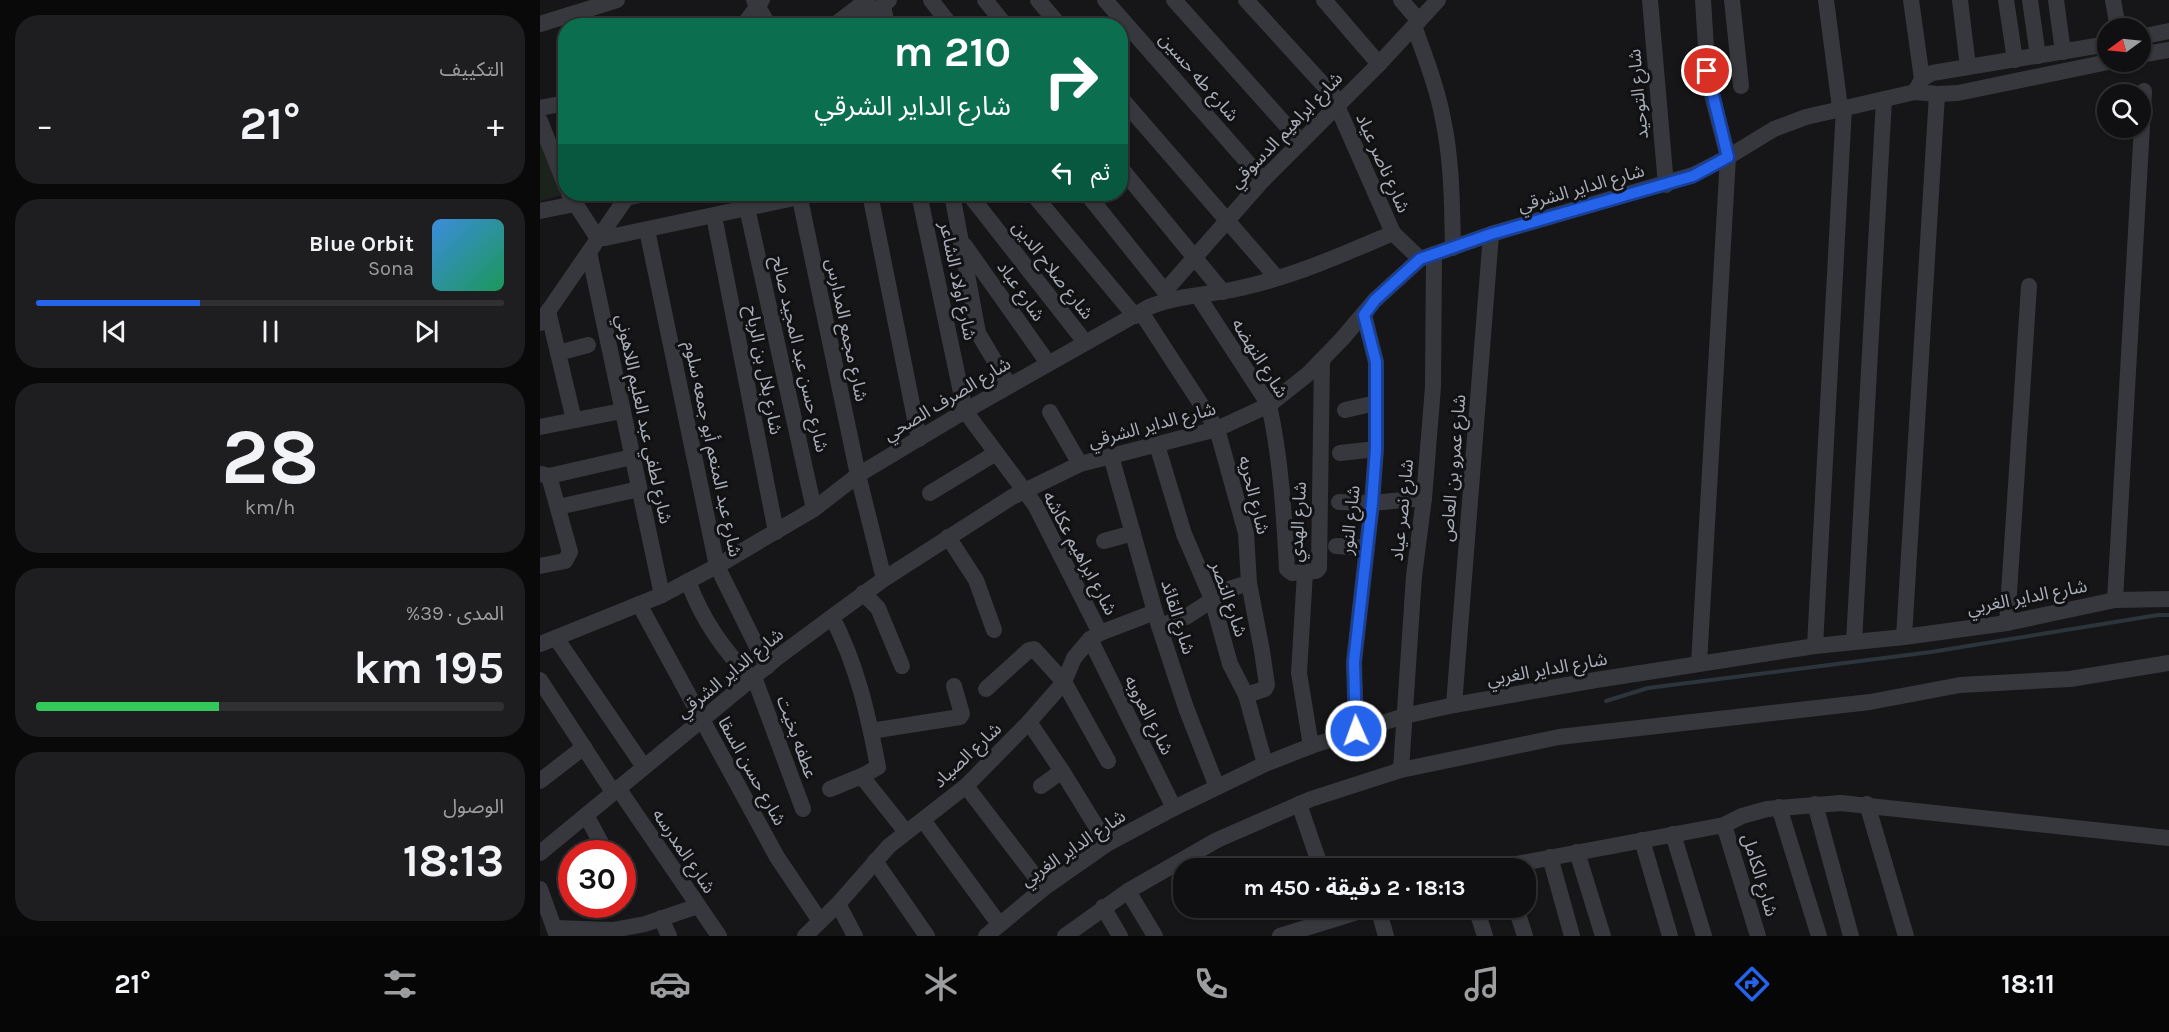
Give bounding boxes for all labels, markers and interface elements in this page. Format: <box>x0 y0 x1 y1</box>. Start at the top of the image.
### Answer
north arrow <box>2097 18 2151 72</box>
map controls <box>2097 18 2151 138</box>
text: 210 m <box>894 27 1011 77</box>
street label: شارع طه حسين <box>1152 28 1243 128</box>
icon: right <box>1032 42 1110 120</box>
pin <box>1681 45 1732 96</box>
street label: شارع التوحيد <box>1623 48 1656 140</box>
icon: arrive <box>1690 54 1723 87</box>
text: التكييف <box>440 58 504 81</box>
street label: شارع ابراهيم الدسوقي <box>1225 67 1349 195</box>
button: search <box>2097 84 2151 138</box>
text: شارع الداير الشرقي <box>814 90 1011 122</box>
text: 21° <box>240 98 300 150</box>
text: − <box>36 106 53 144</box>
text: + <box>487 106 504 144</box>
street label: شارع ناصر عياد <box>1349 110 1415 217</box>
icon: left <box>1046 156 1079 189</box>
street label: شارع الداير الشرقي <box>1515 159 1648 220</box>
text: ثم <box>1091 160 1110 186</box>
street label: شارع صلاح الدين <box>1005 216 1098 326</box>
street label: شارع اولاد الشاعر <box>932 219 981 343</box>
text: Blue Orbit <box>309 231 414 257</box>
street label: شارع حسن عبد المجيد صالح <box>764 254 833 455</box>
text: Sona <box>368 257 414 280</box>
street label: شارع مجمع المدارس <box>818 257 873 404</box>
street label: شارع عباد <box>990 257 1050 327</box>
street label: شارع بلال بن الرباح <box>738 304 787 437</box>
street label: شارع لطفي عبد العليم اللاهوني <box>608 312 677 526</box>
street label: شارع النهضه <box>1224 314 1293 403</box>
icon: previous <box>98 315 131 348</box>
icon: pause <box>254 315 287 348</box>
icon: next <box>410 315 443 348</box>
street label: شارع عبد المنعم أبو جمعه سلوم <box>676 339 747 559</box>
street label: شارع الصرف الصحي <box>879 352 1016 448</box>
street label: شارع عمرو بن العاص <box>1436 394 1473 543</box>
street label: شارع الداير الشرقي <box>1086 397 1219 455</box>
text: 28 <box>221 411 319 503</box>
street label: شارع الحريه <box>1231 453 1274 537</box>
street label: شارع نصر عياد <box>1386 458 1421 562</box>
street label: شارع الهدي <box>1285 481 1314 563</box>
street label: شارع النور <box>1335 484 1368 557</box>
street label: شارع ابراهيم عكاشه <box>1035 487 1122 620</box>
text: km/h <box>245 496 295 519</box>
street label: شارع النصر <box>1203 557 1252 641</box>
street label: شارع الداير الغربي <box>1965 575 2090 622</box>
street label: شارع القائد <box>1153 577 1200 658</box>
text: المدى · 39% <box>406 602 504 625</box>
street label: شارع الداير الشرقي <box>672 623 790 725</box>
text: 195 km <box>354 642 504 694</box>
street label: شارع الداير الغربي <box>1485 648 1610 693</box>
street label: شارع العروبه <box>1117 671 1178 760</box>
street label: عطفه بخيت <box>772 693 822 781</box>
position arrow <box>1324 699 1388 763</box>
street label: شارع حسن السقا <box>710 713 791 831</box>
street label: شارع الصياد <box>928 718 1008 795</box>
text: الوصول <box>443 795 504 818</box>
street label: شارع المدرسه <box>645 805 720 899</box>
street label: شارع الداير الغربي <box>1016 805 1131 894</box>
street label: شارع الكامل <box>1734 831 1783 920</box>
text: 18:13 <box>403 835 504 887</box>
speed limit sign: 30 <box>558 840 636 918</box>
text: 18:13 · 2 دقيقة · 450 m <box>1244 875 1465 901</box>
icon: filters <box>379 963 421 1005</box>
icon: car <box>649 963 691 1005</box>
icon: climate <box>920 963 962 1005</box>
icon: phone <box>1190 963 1232 1005</box>
icon: music <box>1461 963 1503 1005</box>
icon: directions <box>1731 963 1773 1005</box>
text: 21° <box>114 968 151 1000</box>
text: 18:11 <box>2001 968 2055 1000</box>

